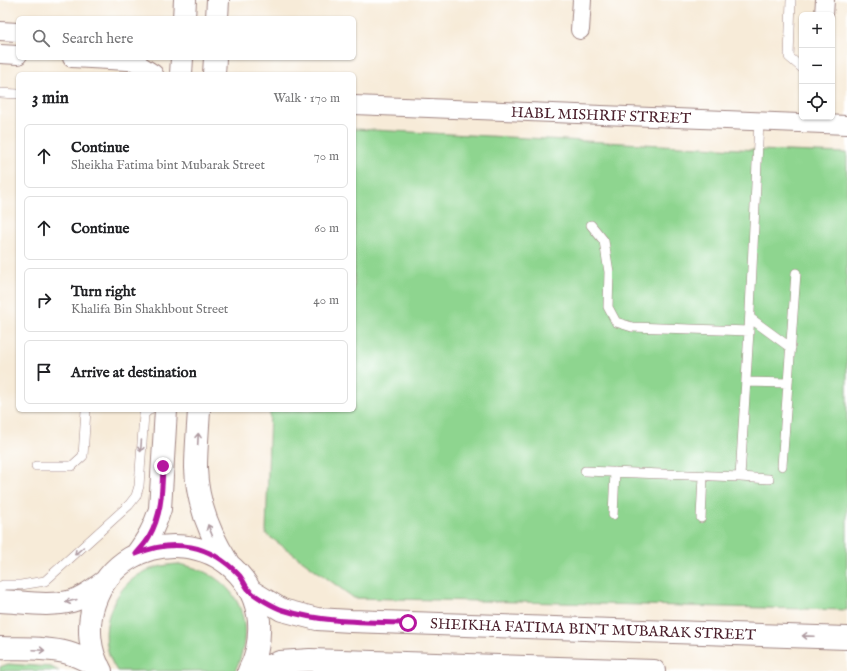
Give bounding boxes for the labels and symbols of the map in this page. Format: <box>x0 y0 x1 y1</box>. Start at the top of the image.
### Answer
street label: HABL MISHRIF STREET <box>511 103 691 128</box>
one-way arrow <box>194 433 202 446</box>
one-way arrow <box>138 439 145 452</box>
route end <box>154 457 172 475</box>
one-way arrow <box>206 525 213 537</box>
one-way arrow <box>74 546 84 556</box>
one-way arrow <box>64 597 77 605</box>
route start <box>399 614 417 632</box>
street label: SHEIKHA FATIMA BINT MUBARAK STREET <box>430 614 756 645</box>
one-way arrow <box>802 633 815 640</box>
one-way arrow <box>32 646 45 653</box>

